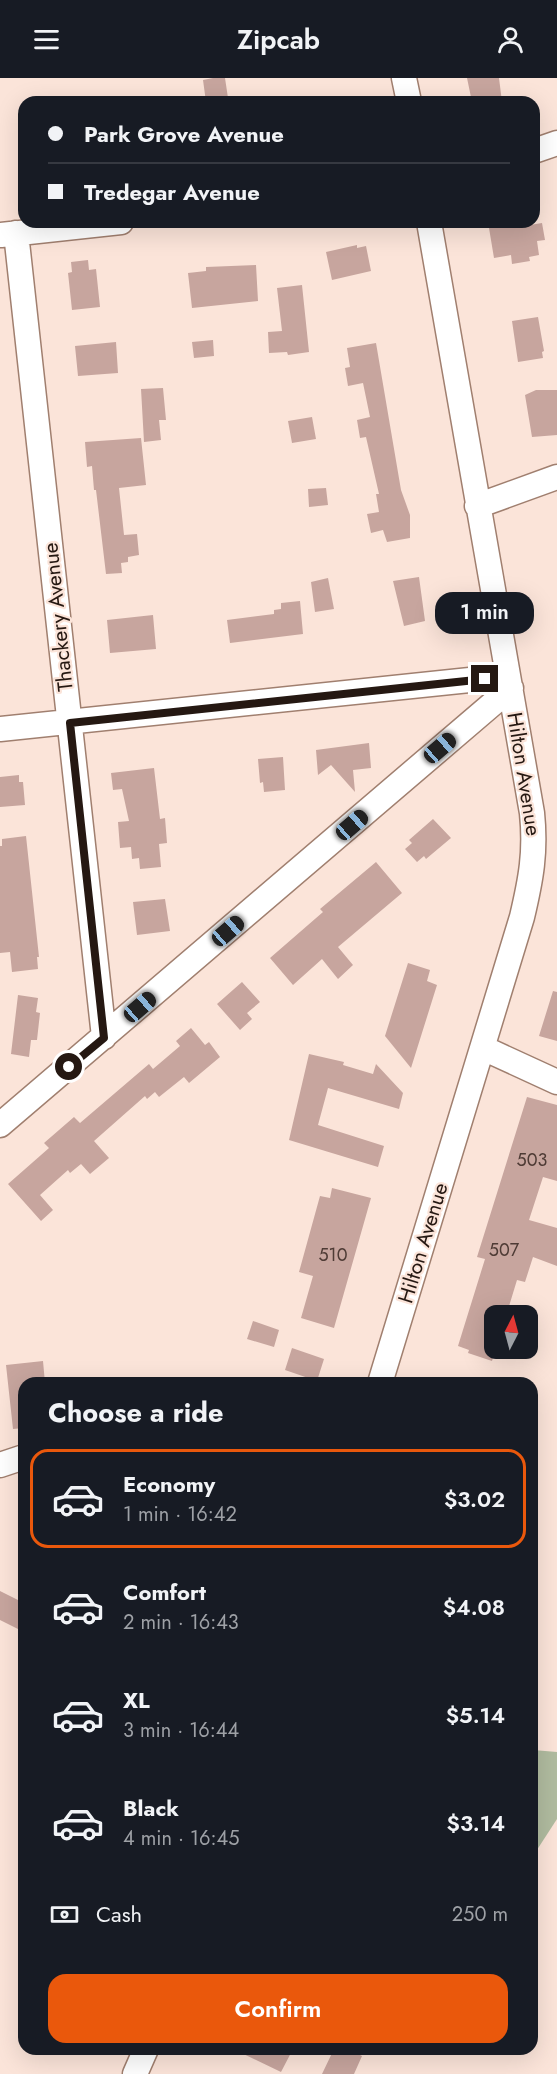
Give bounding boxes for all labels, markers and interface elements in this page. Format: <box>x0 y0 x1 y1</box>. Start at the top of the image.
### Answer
text: Zipcab <box>237 20 320 59</box>
icon: menu <box>30 23 63 56</box>
icon: person <box>494 23 527 56</box>
text: Park Grove Avenue <box>84 118 284 150</box>
text: Tredegar Avenue <box>84 176 260 208</box>
street label: Thackery Avenue <box>35 541 81 693</box>
callout: 1 min <box>436 592 534 634</box>
text: 1 min <box>460 598 509 627</box>
route end <box>471 665 498 692</box>
street label: Hilton Avenue <box>499 710 549 838</box>
car <box>421 729 459 767</box>
car <box>333 806 371 844</box>
car <box>209 912 247 950</box>
car <box>121 988 159 1026</box>
route start <box>55 1053 82 1080</box>
house number: 503 <box>517 1147 548 1173</box>
street label: Hilton Avenue <box>390 1179 456 1307</box>
house number: 507 <box>489 1237 520 1263</box>
house number: 510 <box>318 1242 348 1268</box>
north arrow <box>484 1305 538 1359</box>
map controls <box>484 1305 538 1359</box>
text: Choose a ride <box>48 1393 223 1432</box>
text: Economy <box>123 1468 215 1500</box>
icon: car <box>51 1472 105 1526</box>
text: $3.02 <box>444 1483 505 1515</box>
text: 1 min · 16:42 <box>123 1500 237 1529</box>
text: Comfort <box>123 1576 206 1608</box>
icon: car <box>51 1580 105 1634</box>
text: $4.08 <box>443 1591 505 1623</box>
text: 2 min · 16:43 <box>123 1608 239 1637</box>
text: XL <box>123 1684 150 1716</box>
icon: car <box>51 1688 105 1742</box>
text: $5.14 <box>446 1699 505 1731</box>
text: 3 min · 16:44 <box>123 1716 239 1745</box>
text: Black <box>123 1792 179 1824</box>
icon: car <box>51 1796 105 1850</box>
text: $3.14 <box>447 1807 505 1839</box>
text: 4 min · 16:45 <box>123 1824 239 1853</box>
icon: cash <box>48 1898 81 1931</box>
text: Cash <box>96 1898 142 1930</box>
text: 250 m <box>452 1900 508 1929</box>
button: Confirm <box>48 1974 508 2043</box>

